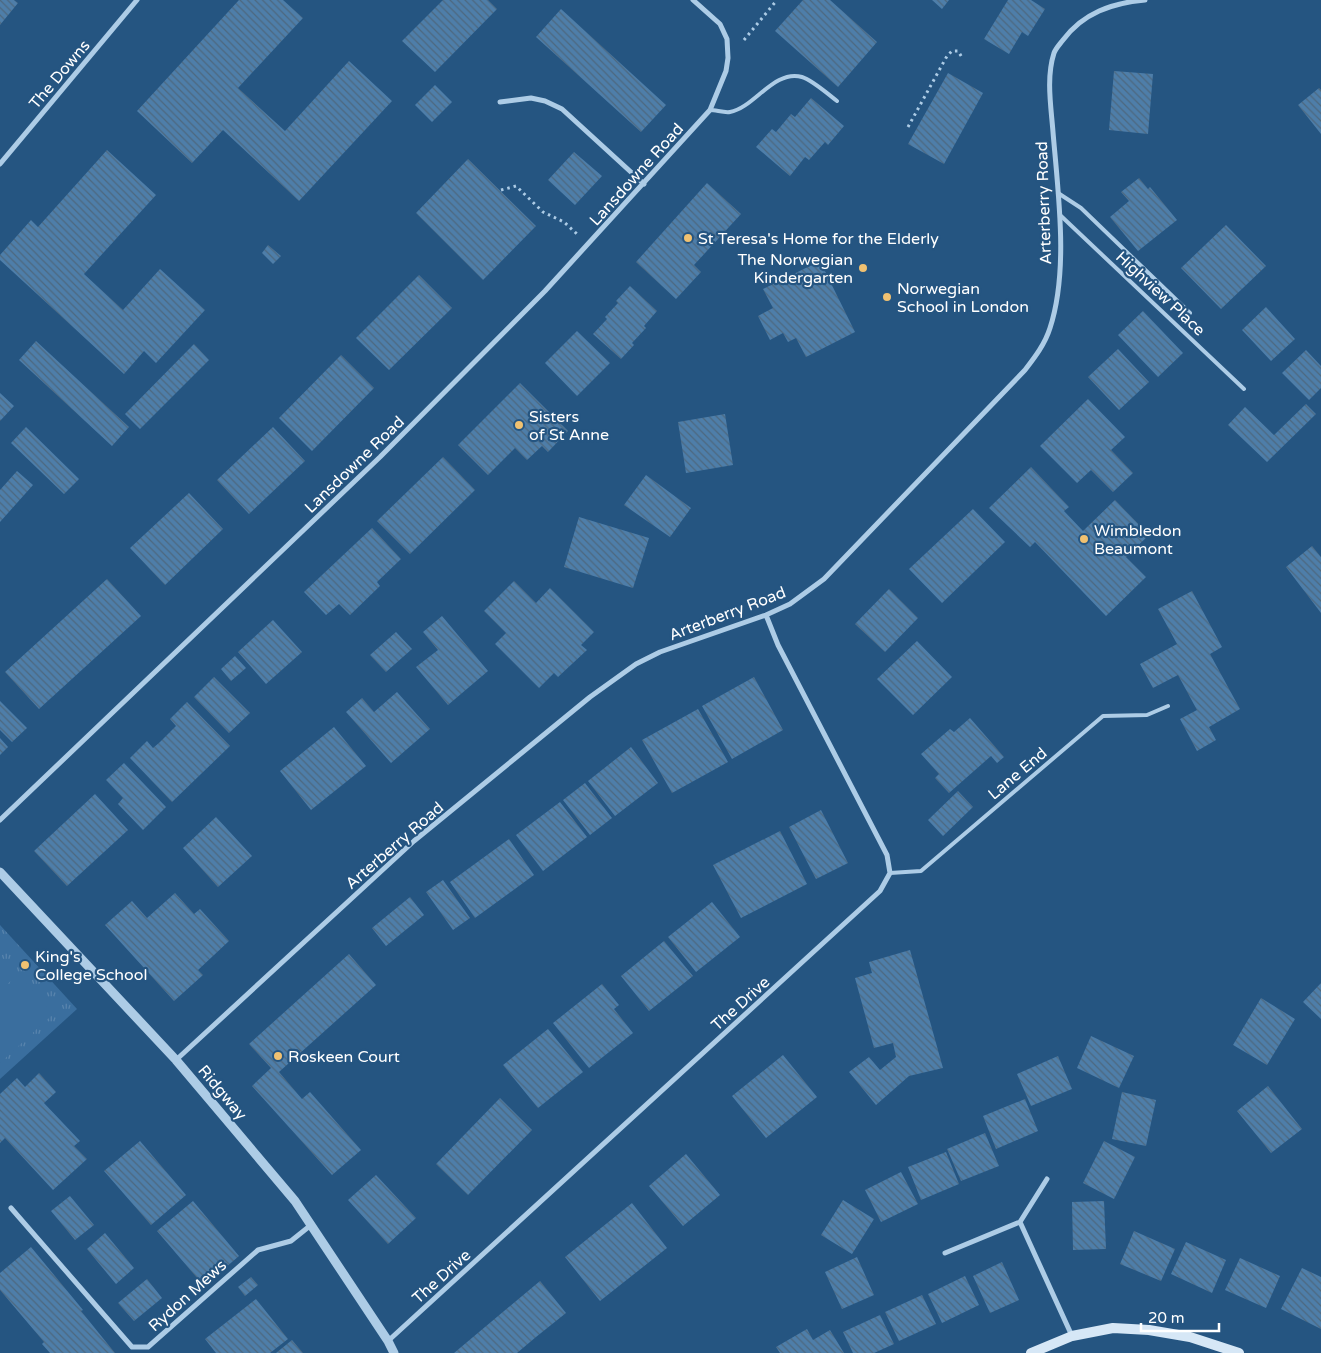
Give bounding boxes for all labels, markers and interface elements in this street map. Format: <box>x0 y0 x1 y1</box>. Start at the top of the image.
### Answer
street label: The Downs <box>25 36 94 113</box>
street label: Lansdowne Road <box>585 119 688 230</box>
street label: Arterberry Road <box>1032 141 1056 265</box>
place label: St Teresa's Home for the Elderly <box>698 229 939 249</box>
marker: St Teresa's Home for the Elderly <box>682 232 694 244</box>
street label: Highview Place <box>1111 247 1209 340</box>
place label: The Norwegian Kindergarten <box>737 250 853 288</box>
marker: The Norwegian Kindergarten <box>857 262 869 274</box>
place label: Norwegian School in London <box>897 279 1029 317</box>
marker: Norwegian School in London <box>881 291 893 303</box>
place label: Sisters of St Anne <box>529 407 609 445</box>
street label: Lansdowne Road <box>301 412 409 517</box>
marker: Sisters of St Anne <box>513 419 525 431</box>
place label: Wimbledon Beaumont <box>1094 521 1181 559</box>
marker: Wimbledon Beaumont <box>1078 533 1090 545</box>
street label: Arterberry Road <box>666 582 789 645</box>
street label: Lane End <box>984 743 1051 804</box>
street label: Arterberry Road <box>341 798 448 894</box>
place label: King's College School <box>35 947 148 985</box>
marker: King's College School <box>19 959 31 971</box>
street label: The Drive <box>707 972 774 1035</box>
place label: Roskeen Court <box>288 1047 400 1067</box>
marker: Roskeen Court <box>272 1050 284 1062</box>
street label: Ridgway <box>193 1061 251 1124</box>
street label: The Drive <box>408 1245 475 1308</box>
street label: Rydon Mews <box>144 1255 231 1336</box>
scale bar <box>1141 1300 1218 1332</box>
text: 20 m <box>1148 1309 1185 1327</box>

